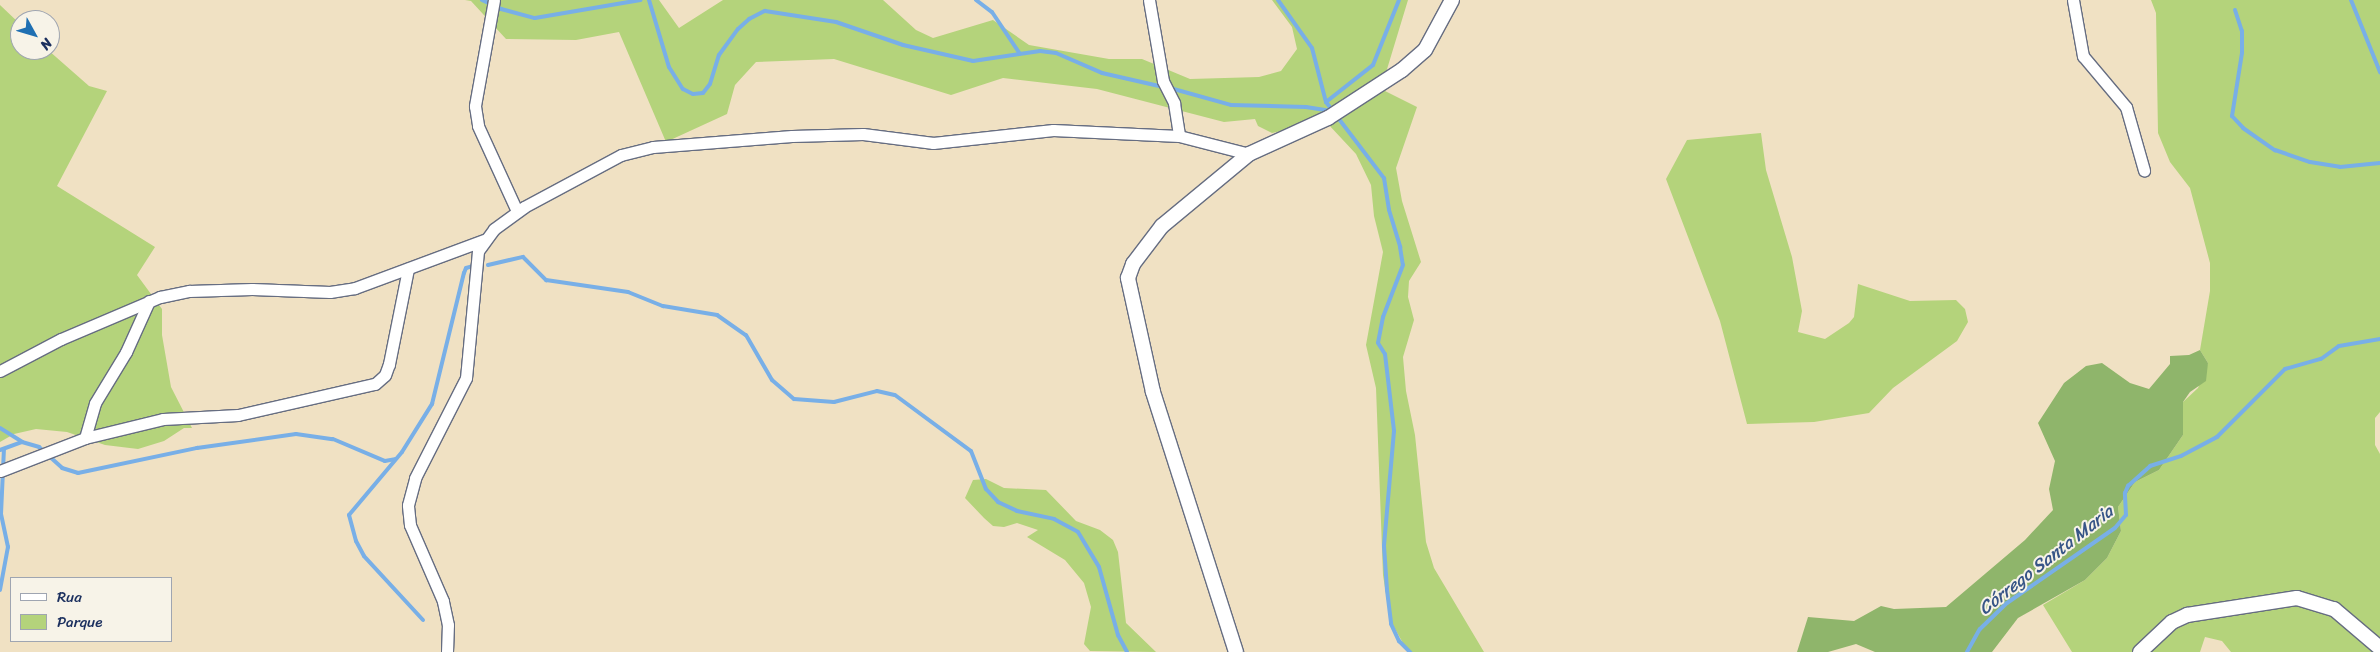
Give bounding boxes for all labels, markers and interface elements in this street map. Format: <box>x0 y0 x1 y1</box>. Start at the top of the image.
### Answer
north arrow <box>10 10 60 60</box>
text: N <box>34 32 59 56</box>
water label: Córrego Santa Maria <box>1975 501 2117 619</box>
legend <box>10 577 172 642</box>
text: Rua <box>57 584 82 610</box>
text: Parque <box>57 609 102 635</box>

